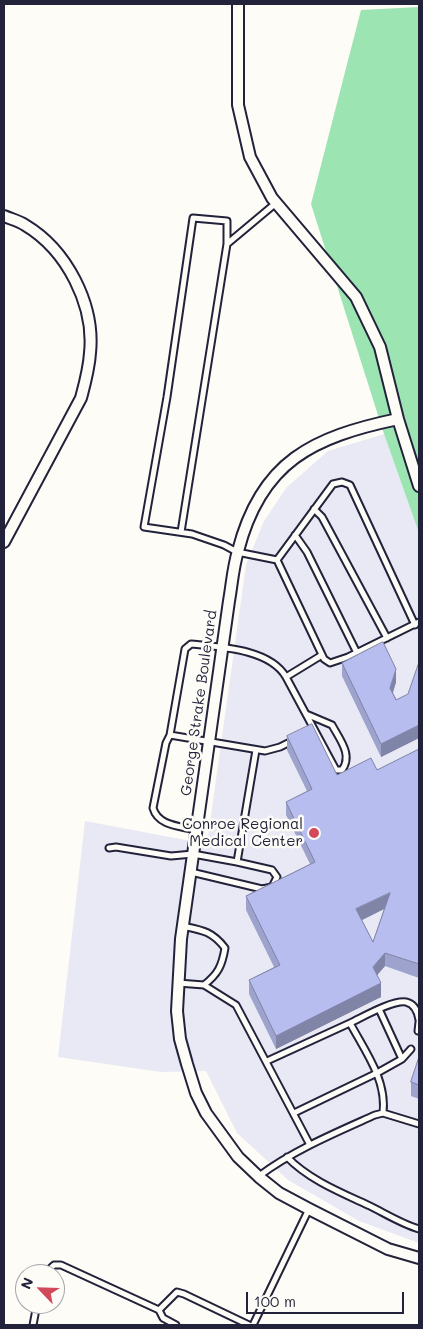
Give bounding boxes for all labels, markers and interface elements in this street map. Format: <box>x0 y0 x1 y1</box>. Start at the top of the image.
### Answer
street label: George Strake Boulevard <box>177 609 221 797</box>
place label: Conroe Regional Medical Center <box>182 815 303 850</box>
marker: Conroe Regional Medical Center <box>307 826 321 840</box>
north arrow <box>15 1264 65 1314</box>
text: N <box>16 1274 38 1292</box>
scale bar <box>248 1282 406 1314</box>
text: 100 m <box>254 1291 296 1311</box>

